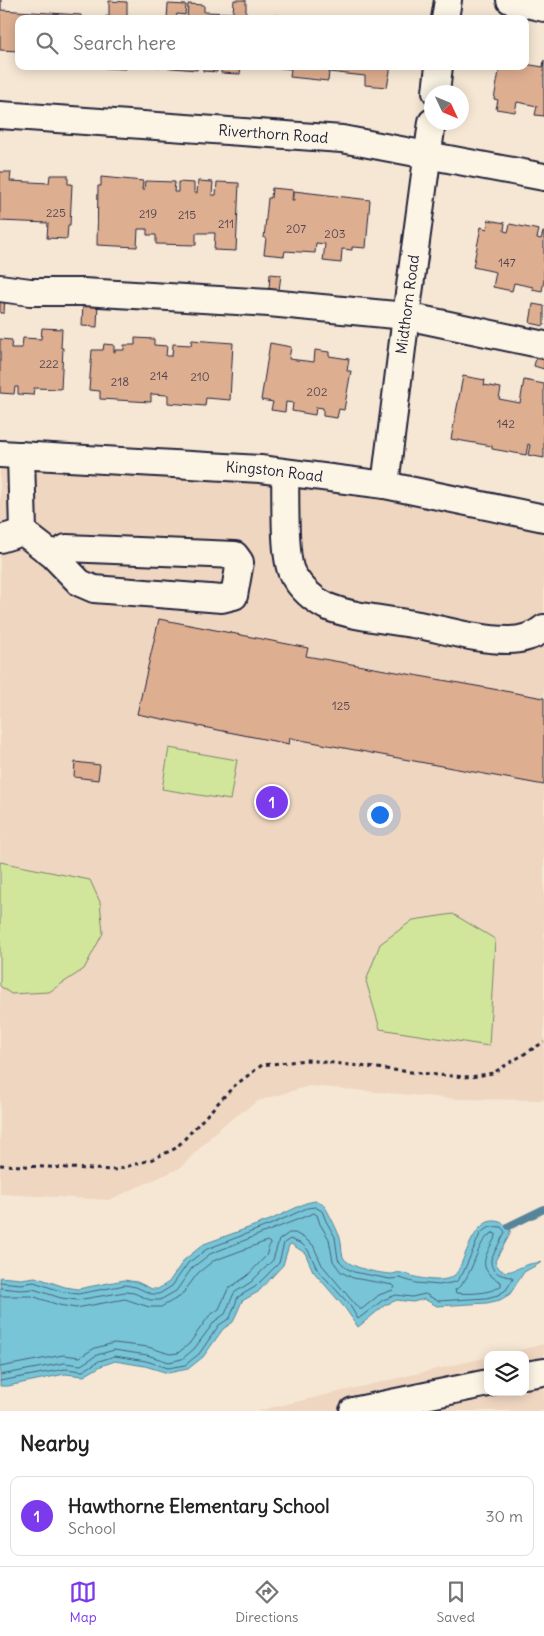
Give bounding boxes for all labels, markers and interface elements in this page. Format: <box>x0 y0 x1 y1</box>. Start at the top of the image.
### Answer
search box <box>15 15 529 70</box>
icon: search <box>33 29 61 57</box>
text: Search here <box>73 31 176 55</box>
north arrow <box>424 85 469 130</box>
street label: Riverthorn Road <box>218 120 329 147</box>
house number: 225 <box>46 205 66 220</box>
house number: 219 <box>139 206 157 221</box>
house number: 215 <box>178 207 196 222</box>
house number: 211 <box>218 216 234 231</box>
house number: 207 <box>286 221 306 236</box>
house number: 203 <box>324 226 346 241</box>
street label: Midthorn Road <box>391 253 423 355</box>
house number: 147 <box>498 255 516 270</box>
house number: 222 <box>39 356 59 371</box>
house number: 214 <box>150 368 168 383</box>
house number: 210 <box>190 369 210 384</box>
house number: 218 <box>111 374 129 389</box>
house number: 202 <box>306 384 328 399</box>
house number: 142 <box>497 416 516 431</box>
street label: Kingston Road <box>225 457 324 486</box>
house number: 125 <box>332 698 350 713</box>
pin: 1 <box>256 783 288 821</box>
your location <box>367 802 393 828</box>
map controls <box>484 1351 529 1396</box>
button: layers <box>484 1351 529 1396</box>
text: Nearby <box>20 1430 90 1457</box>
text: Hawthorne Elementary School <box>68 1494 330 1518</box>
text: 1 <box>34 1506 40 1526</box>
text: 30 m <box>486 1506 523 1526</box>
text: School <box>68 1518 116 1538</box>
tab: Map <box>69 1578 97 1626</box>
tab: Directions <box>235 1578 298 1626</box>
tab: Saved <box>437 1578 475 1626</box>

